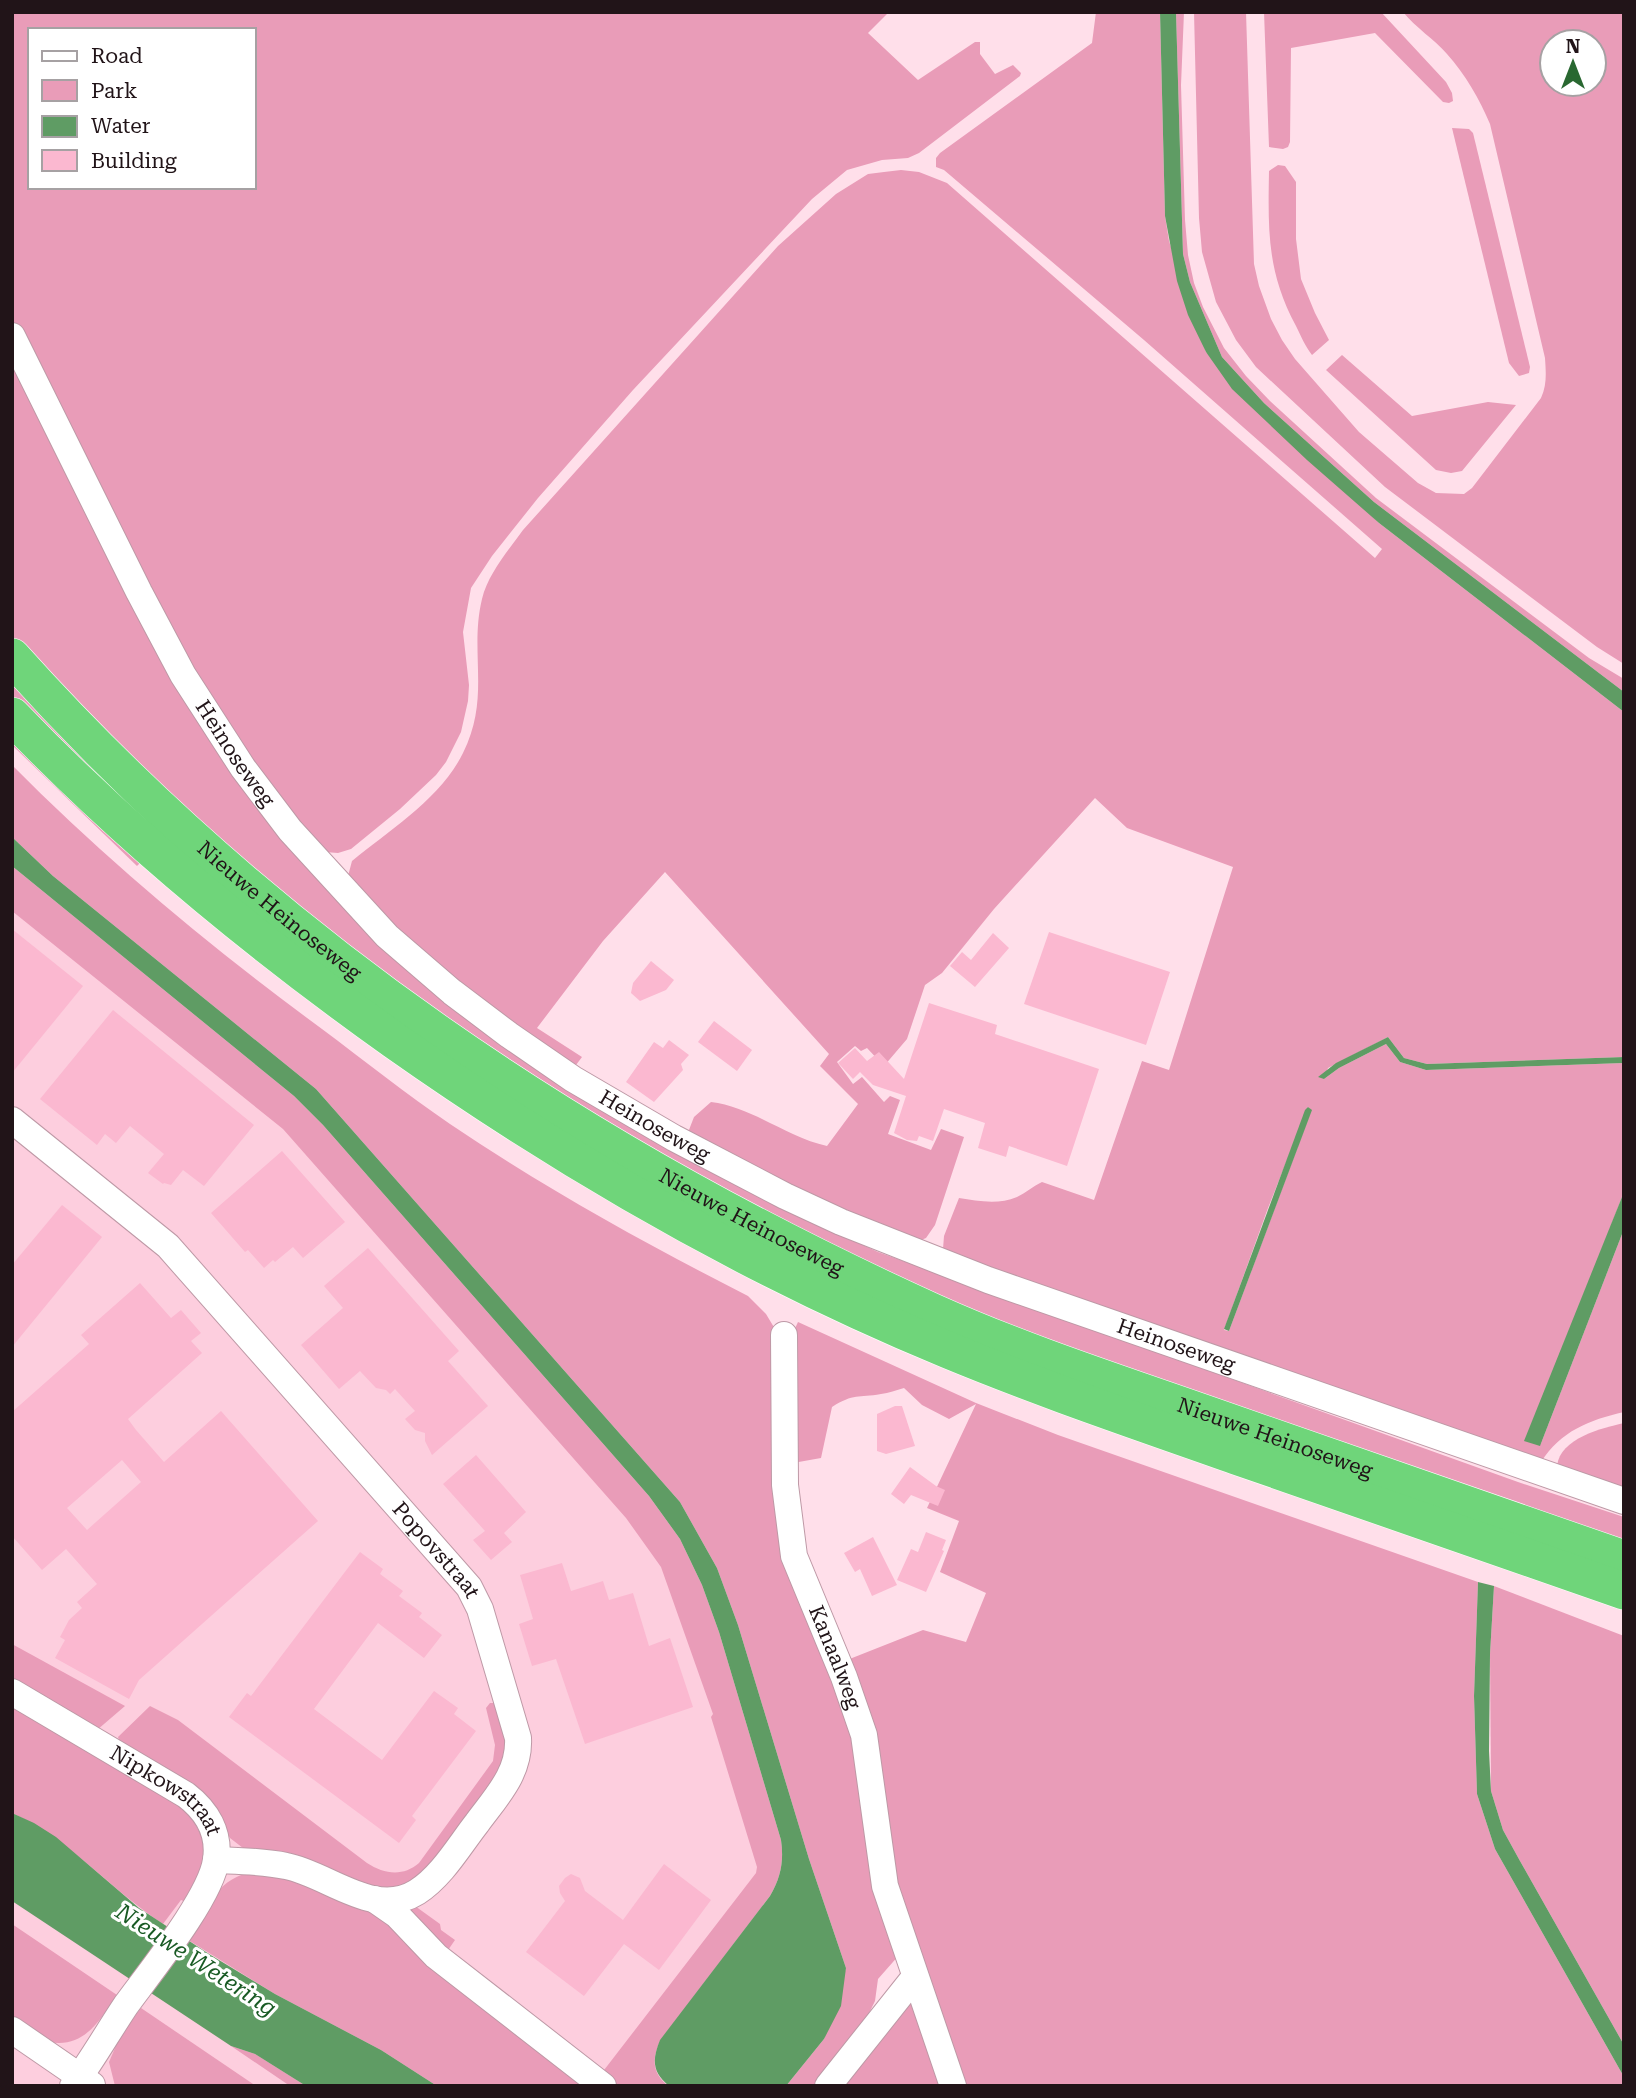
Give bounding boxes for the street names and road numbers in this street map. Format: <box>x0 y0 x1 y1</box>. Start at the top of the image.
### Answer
street label: Heinoseweg <box>191 696 280 811</box>
street label: Nieuwe Heinoseweg <box>192 836 366 985</box>
street label: Heinoseweg <box>595 1085 714 1167</box>
street label: Nieuwe Heinoseweg <box>655 1163 848 1280</box>
street label: Heinoseweg <box>1114 1314 1239 1377</box>
street label: Nieuwe Heinoseweg <box>1174 1393 1376 1483</box>
street label: Popovstraat <box>387 1497 485 1602</box>
street label: Kanaalweg <box>804 1602 866 1712</box>
street label: Nipkowstraat <box>106 1741 226 1839</box>

